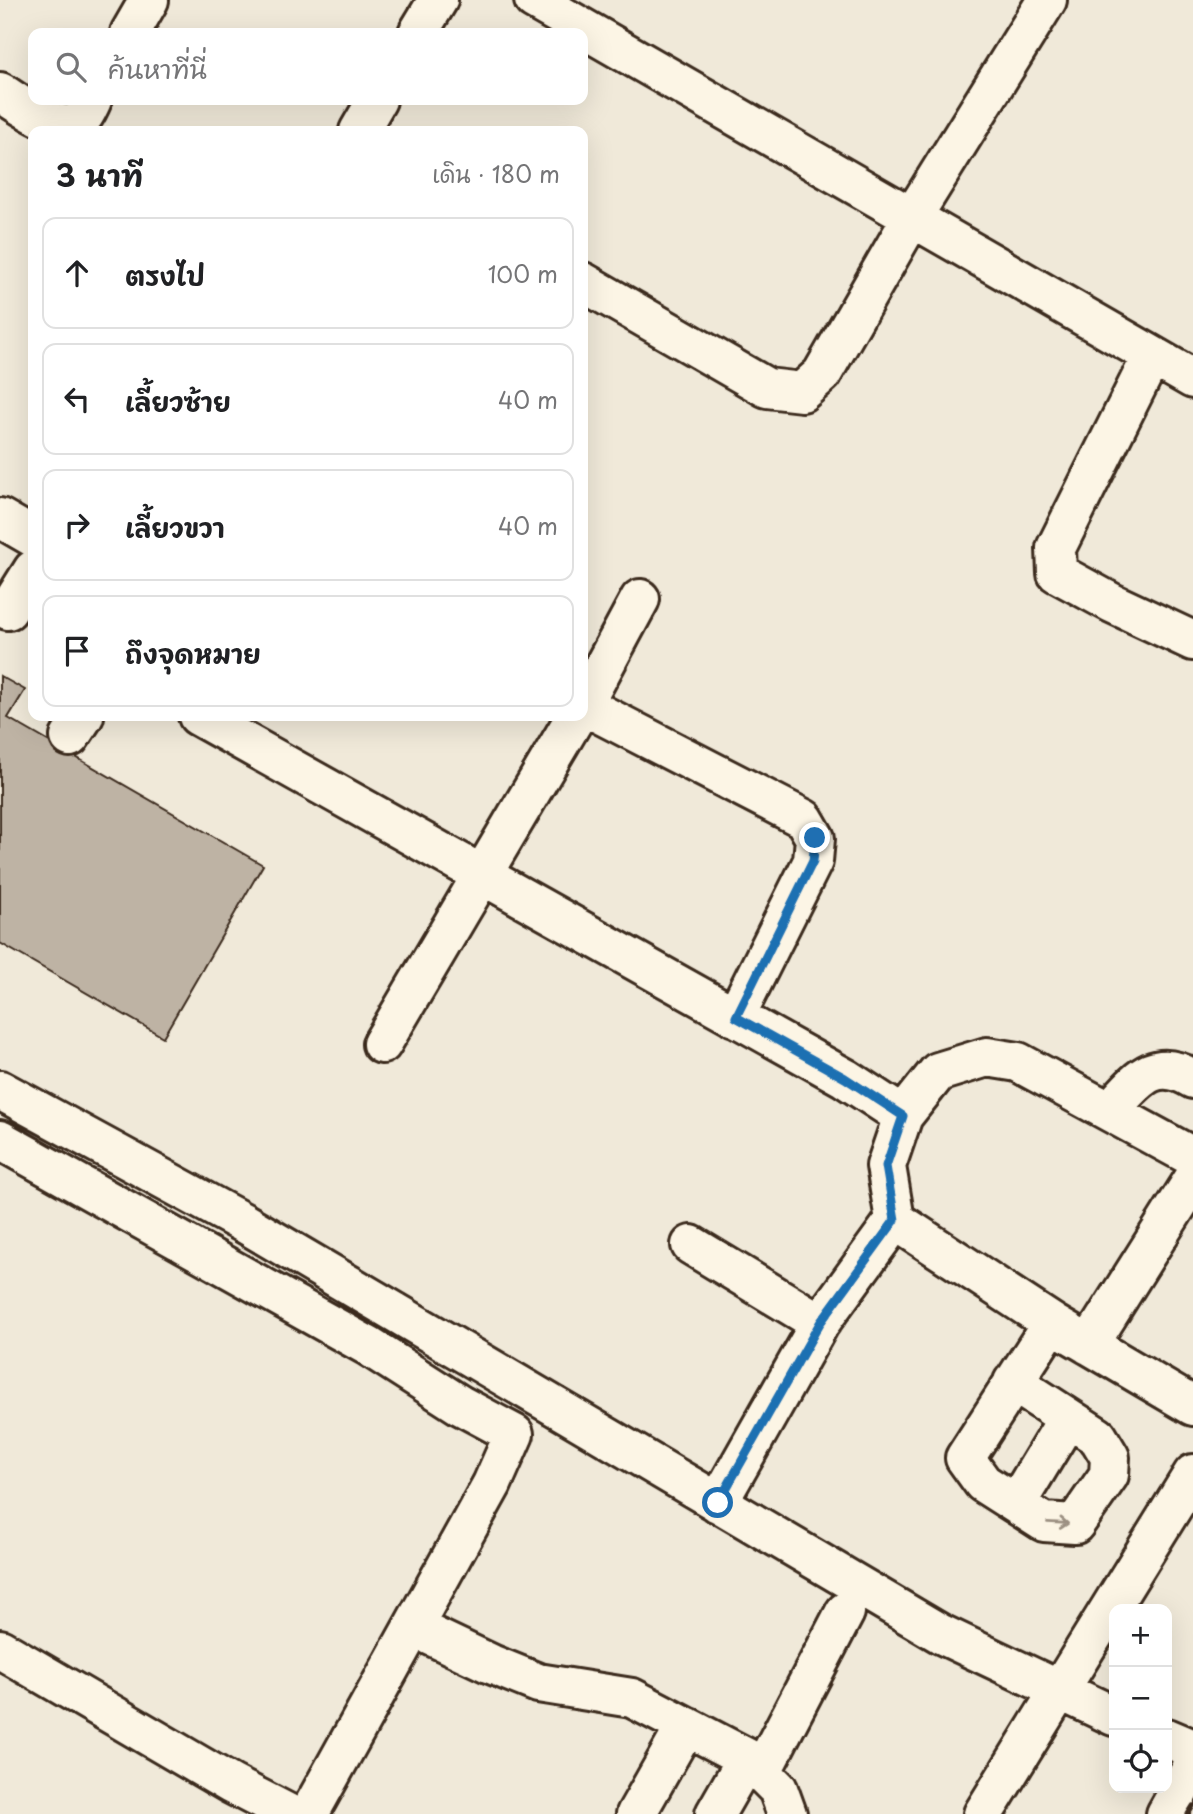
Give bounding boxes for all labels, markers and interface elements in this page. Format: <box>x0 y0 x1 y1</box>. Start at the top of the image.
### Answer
search box <box>28 28 588 105</box>
icon: search <box>52 48 90 86</box>
text: ค้นหาที่นี่ <box>108 49 207 88</box>
text: 3 นาที <box>56 152 143 197</box>
text: เดิน · 180 m <box>432 156 560 191</box>
icon: ahead <box>58 254 96 292</box>
text: ตรงไป <box>125 256 205 295</box>
text: 100 m <box>488 256 558 291</box>
icon: left <box>58 380 96 418</box>
text: เลี้ยวซ้าย <box>125 382 231 421</box>
text: 40 m <box>498 382 558 417</box>
icon: right <box>58 506 96 544</box>
text: เลี้ยวขวา <box>125 508 225 547</box>
text: 40 m <box>498 508 558 543</box>
icon: arrive <box>58 632 96 670</box>
text: ถึงจุดหมาย <box>125 634 261 673</box>
route end <box>799 822 830 853</box>
route start <box>702 1487 733 1518</box>
one-way arrow <box>1046 1516 1069 1529</box>
map controls <box>1109 1604 1172 1793</box>
button: + <box>1109 1604 1172 1667</box>
button: − <box>1109 1667 1172 1730</box>
button: locate <box>1109 1730 1172 1793</box>

